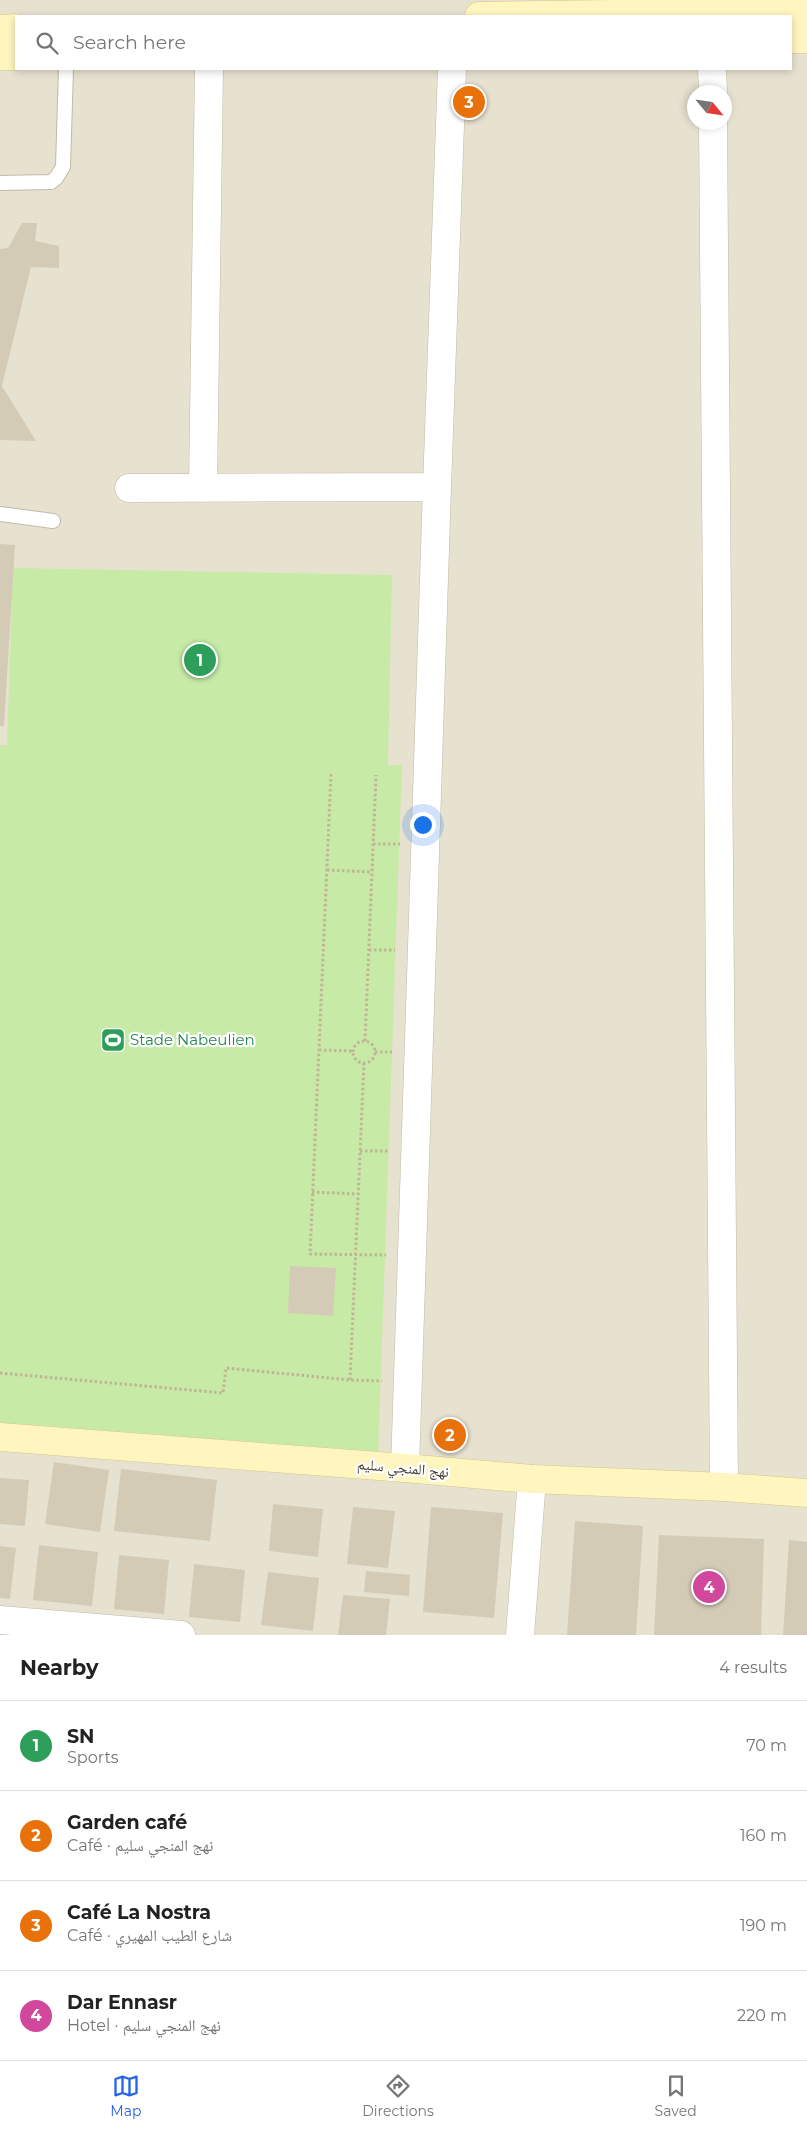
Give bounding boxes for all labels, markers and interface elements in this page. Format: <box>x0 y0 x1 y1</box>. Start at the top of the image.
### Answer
search box <box>15 15 792 70</box>
icon: search <box>33 29 61 57</box>
text: Search here <box>73 31 186 54</box>
pin: 3 <box>453 83 485 121</box>
north arrow <box>687 85 732 130</box>
pin: 1 <box>184 641 216 679</box>
your location <box>410 812 436 838</box>
sports icon: Stade Nabeulien <box>100 1027 126 1053</box>
place label: Stade Nabeulien <box>130 1030 255 1049</box>
pin: 2 <box>434 1416 466 1454</box>
street label: نهج المنجي سليم <box>356 1454 450 1484</box>
pin: 4 <box>693 1568 725 1606</box>
text: Nearby <box>20 1655 99 1680</box>
text: 4 results <box>719 1658 787 1677</box>
text: SN <box>67 1725 94 1748</box>
text: 1 <box>33 1736 39 1755</box>
text: 70 m <box>746 1736 787 1755</box>
text: Sports <box>67 1748 119 1767</box>
text: Garden café <box>67 1811 187 1834</box>
text: 2 <box>31 1826 41 1845</box>
text: 160 m <box>740 1826 787 1845</box>
text: Café · نهج المنجي سليم <box>67 1836 213 1855</box>
text: Café La Nostra <box>67 1901 211 1924</box>
text: 3 <box>31 1916 41 1935</box>
text: 190 m <box>740 1916 787 1935</box>
text: Café · شارع الطيب المهيري <box>67 1926 232 1945</box>
text: Dar Ennasr <box>67 1991 177 2014</box>
text: 4 <box>30 2006 42 2025</box>
text: 220 m <box>737 2006 787 2025</box>
text: Hotel · نهج المنجي سليم <box>67 2016 221 2035</box>
tab: Map <box>110 2072 141 2120</box>
tab: Directions <box>362 2072 434 2120</box>
tab: Saved <box>655 2072 697 2120</box>

